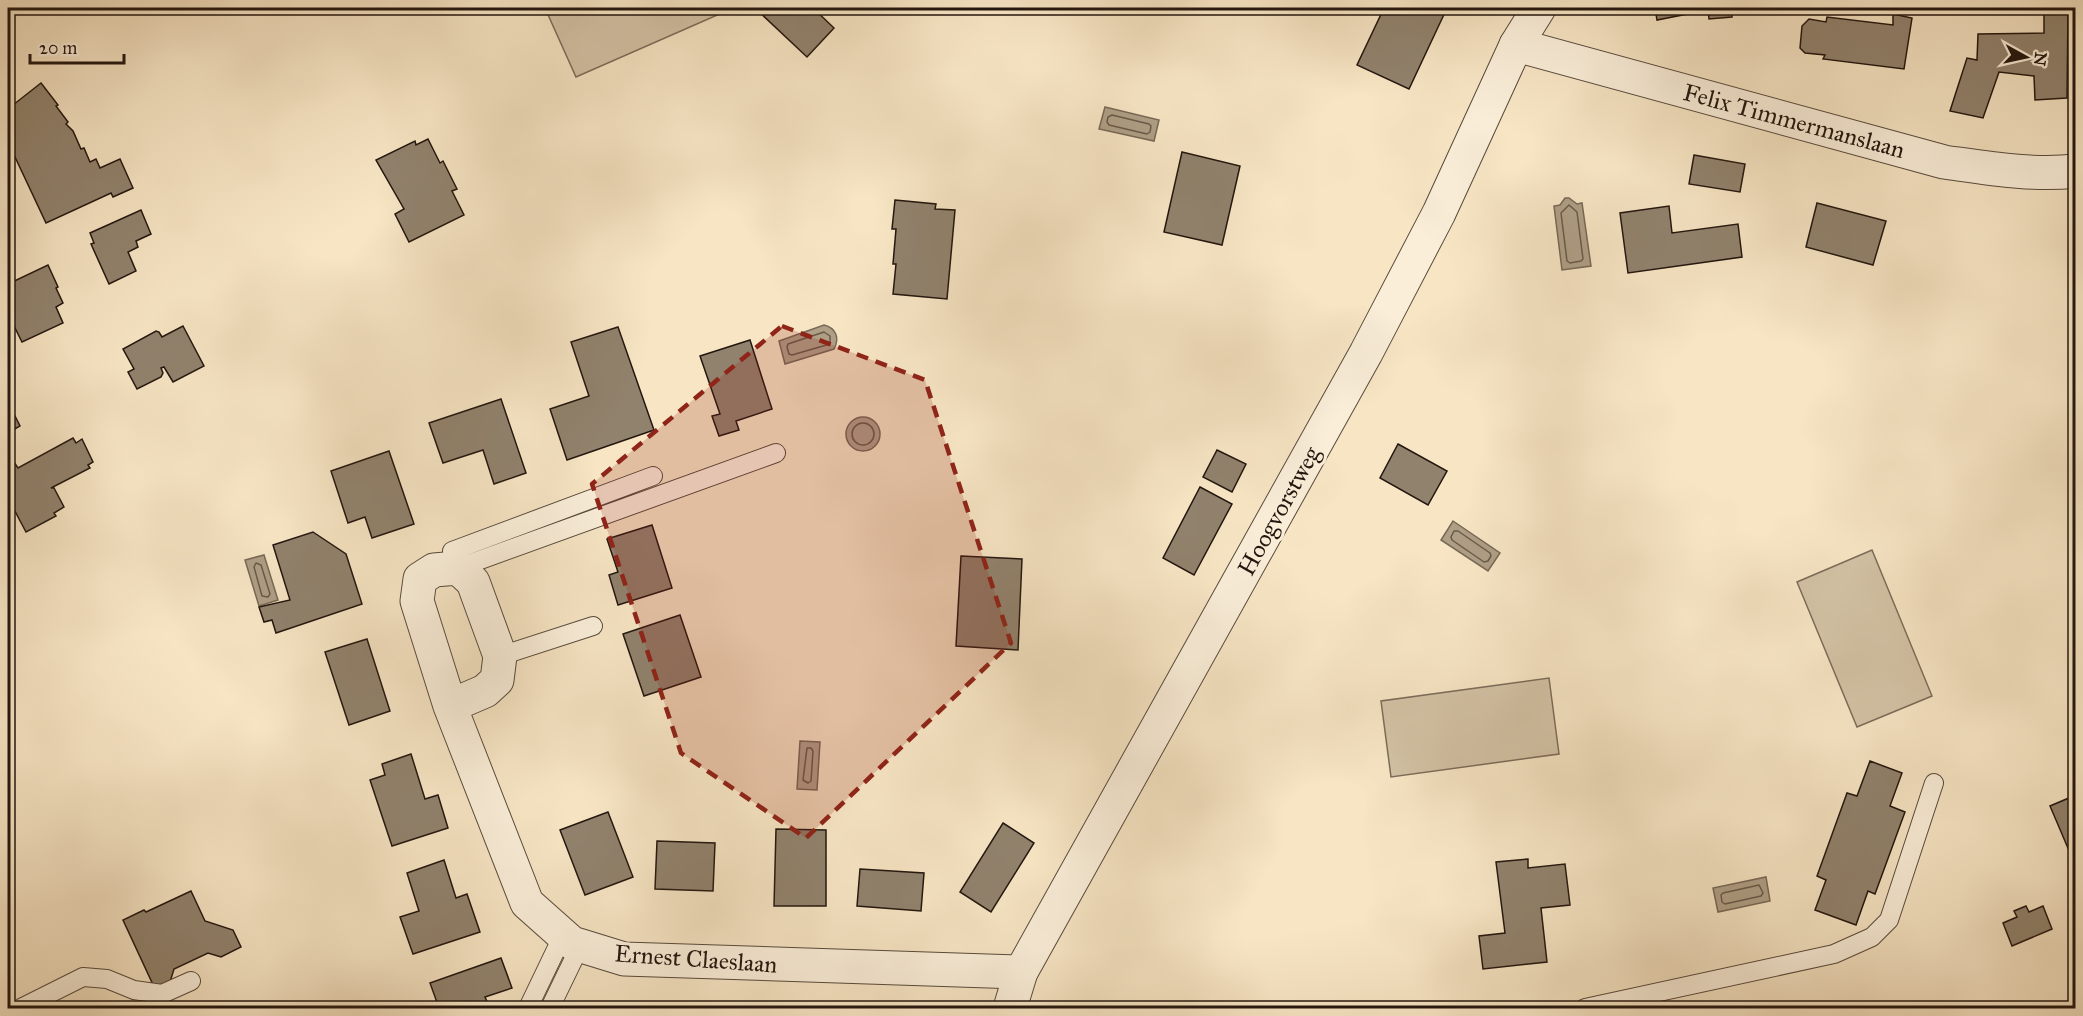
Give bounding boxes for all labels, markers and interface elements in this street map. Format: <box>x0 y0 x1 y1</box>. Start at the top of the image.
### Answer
scale bar <box>30 27 124 65</box>
north arrow <box>1996 27 2056 87</box>
text: 20 m <box>39 37 77 59</box>
text: N <box>2030 51 2051 67</box>
street label: Felix Timmermanslaan <box>1680 77 1908 165</box>
street label: Hoogvorstweg <box>1231 440 1327 581</box>
street label: Ernest Claeslaan <box>614 938 778 980</box>

